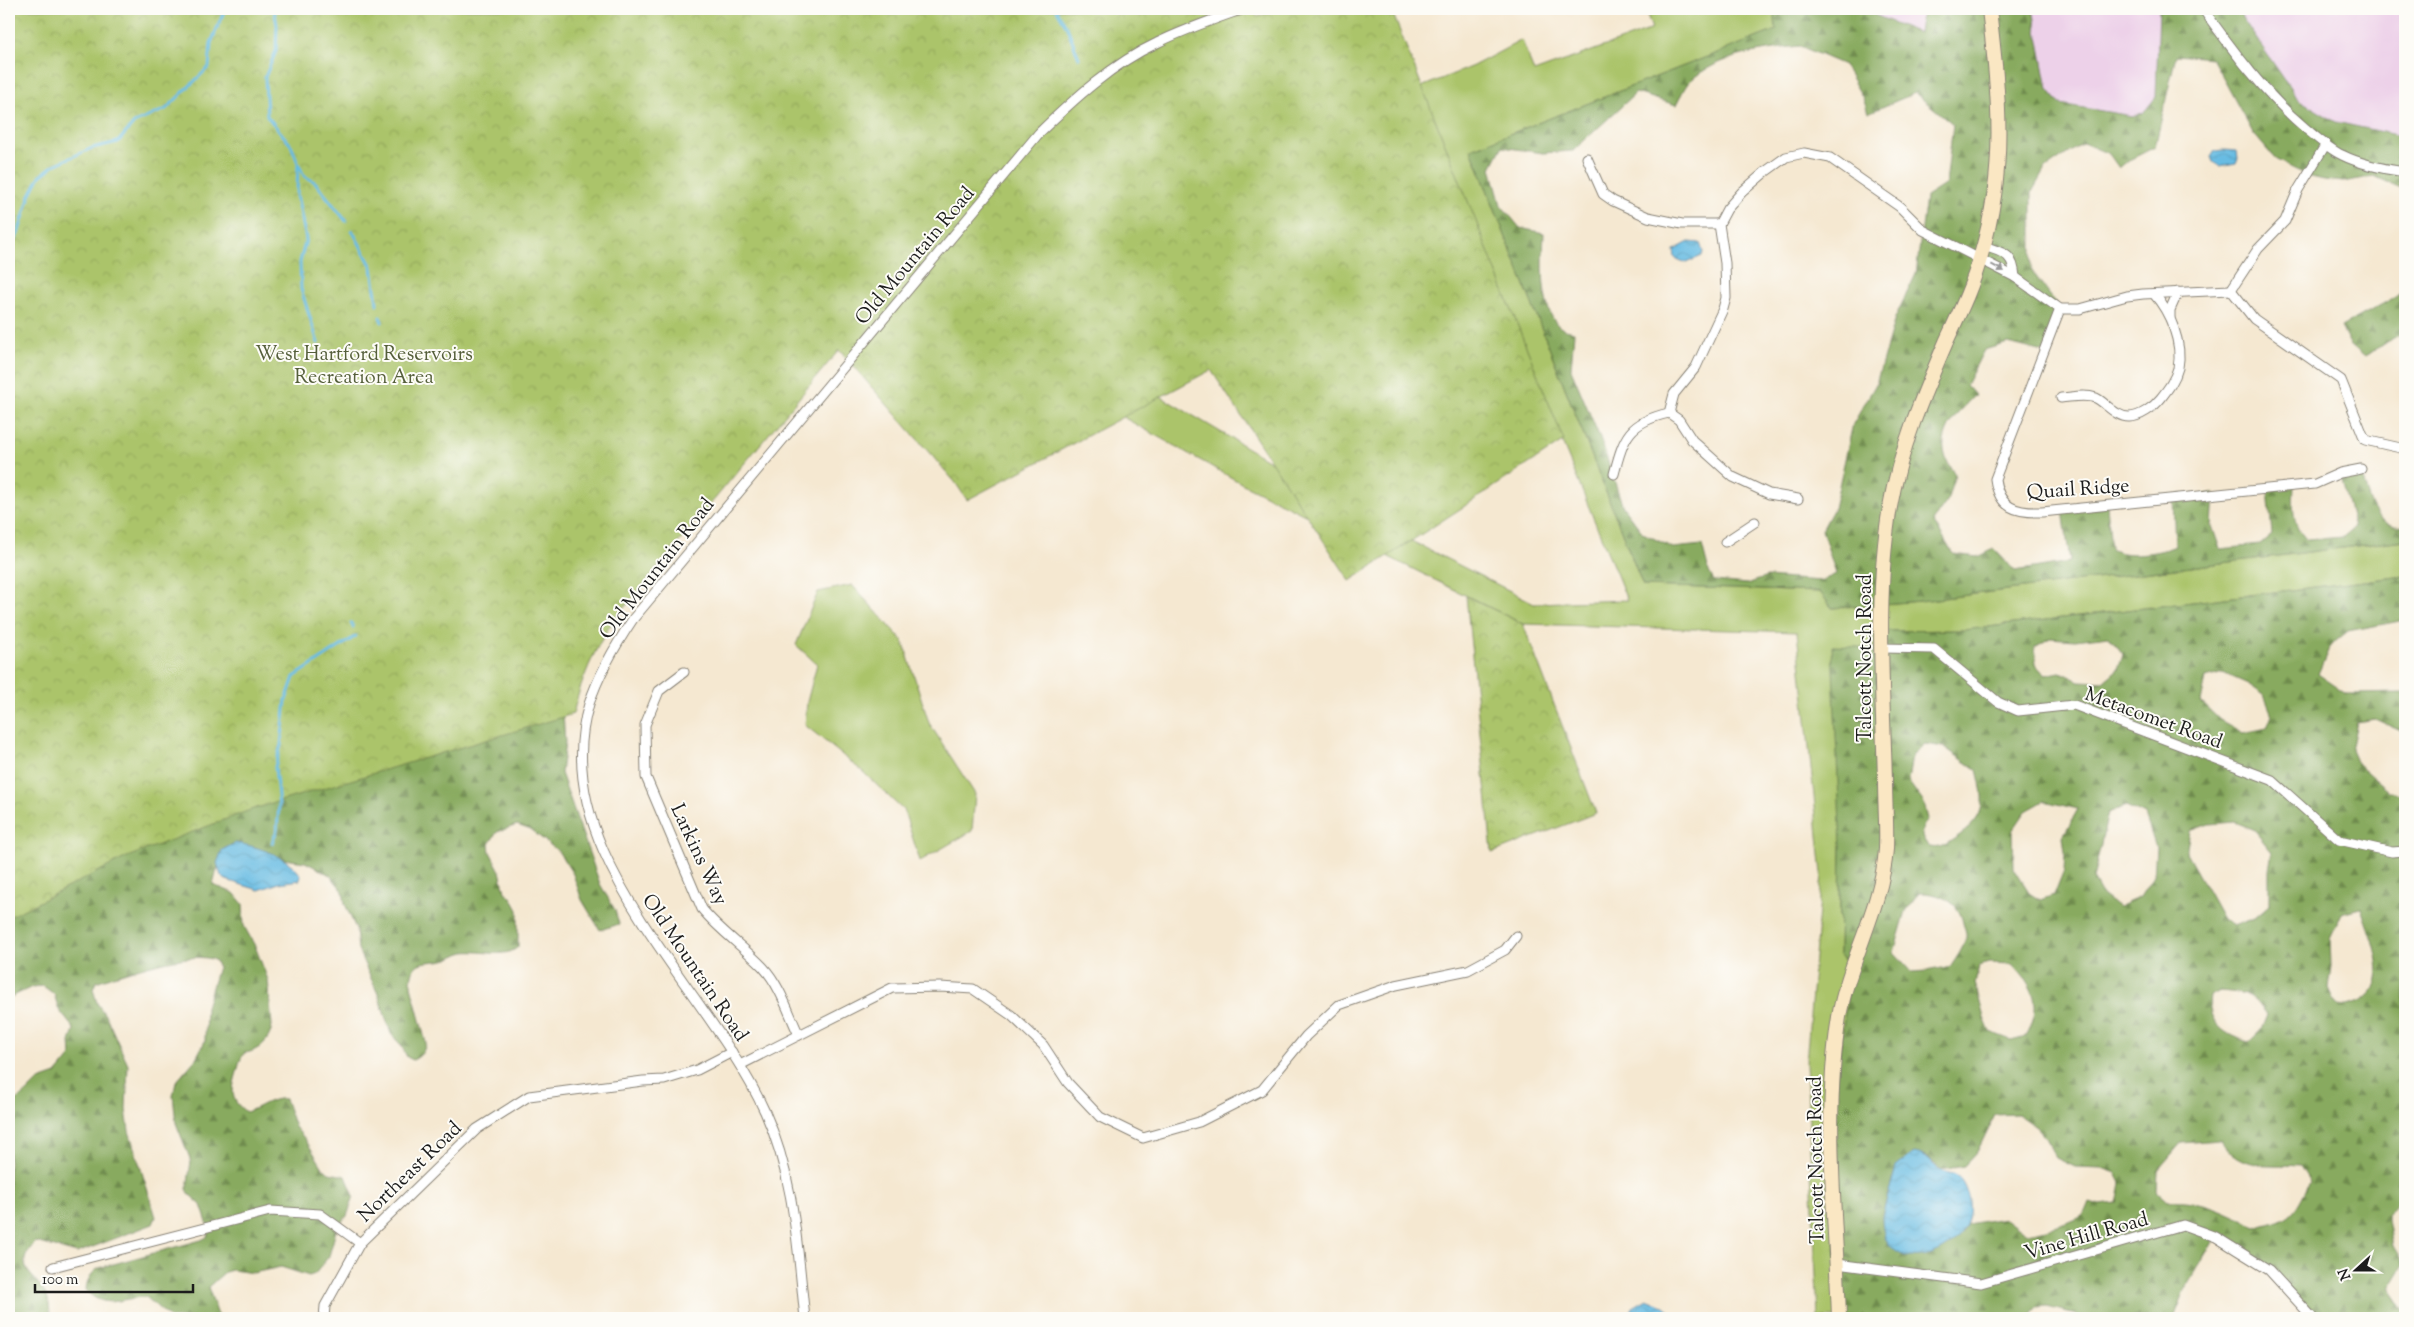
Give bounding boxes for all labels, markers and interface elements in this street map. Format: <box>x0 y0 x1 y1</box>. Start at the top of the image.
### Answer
street label: Old Mountain Road <box>849 181 983 332</box>
one-way arrow <box>1991 264 2005 272</box>
park label: West Hartford Reservoirs Recreation Area <box>255 341 473 393</box>
street label: Quail Ridge <box>2026 472 2131 509</box>
street label: Old Mountain Road <box>593 492 723 647</box>
street label: Talcott Notch Road <box>1852 574 1881 742</box>
street label: Metacomet Road <box>2080 681 2226 758</box>
street label: Larkins Way <box>662 800 734 911</box>
street label: Old Mountain Road <box>634 889 754 1048</box>
street label: Talcott Notch Road <box>1802 1076 1833 1244</box>
street label: Northeast Road <box>352 1115 469 1230</box>
street label: Vine Hill Road <box>2021 1206 2152 1269</box>
north arrow <box>2332 1244 2382 1294</box>
scale bar <box>35 1262 192 1294</box>
text: N <box>2334 1265 2357 1283</box>
text: 100 m <box>42 1270 79 1291</box>

